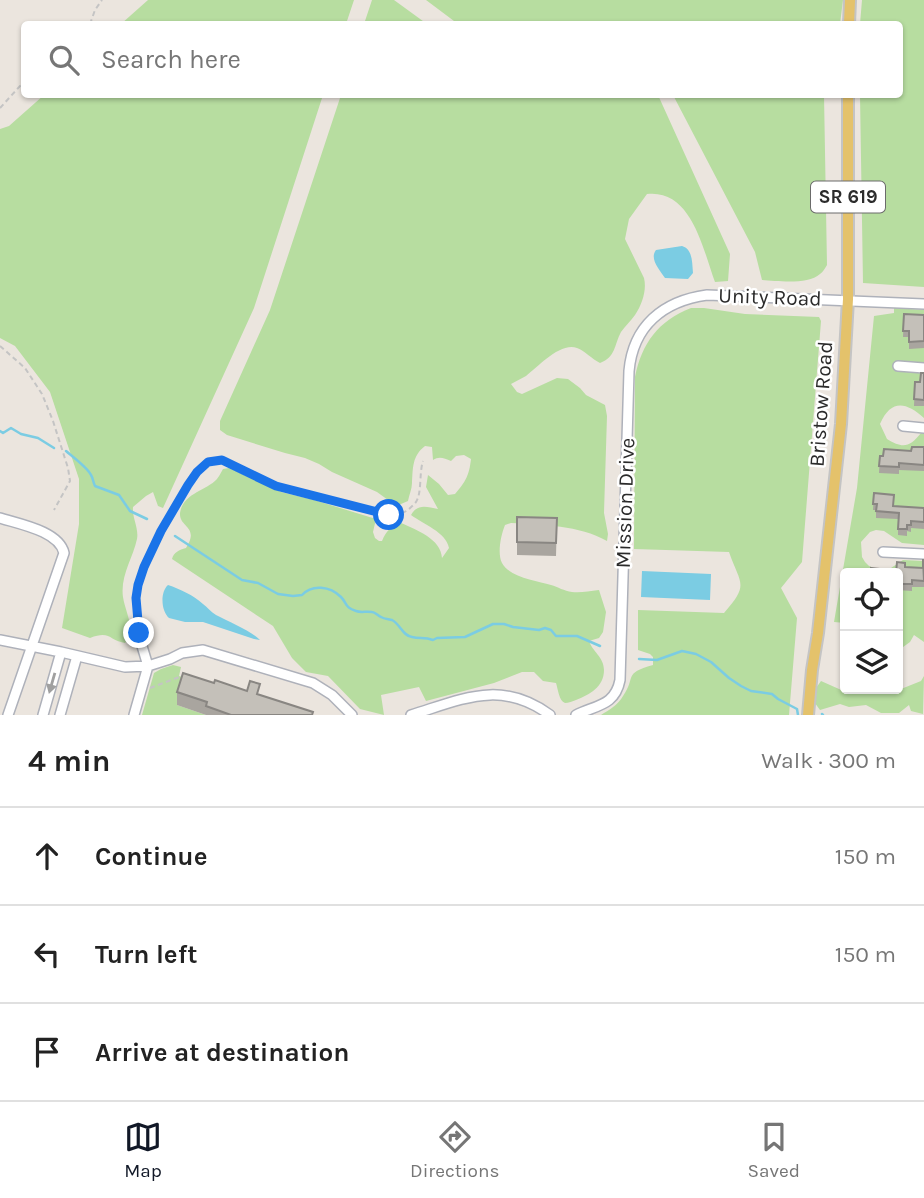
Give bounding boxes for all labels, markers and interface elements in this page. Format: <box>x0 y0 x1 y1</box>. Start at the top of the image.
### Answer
search box <box>21 21 903 98</box>
icon: search <box>45 41 83 79</box>
text: Search here <box>101 44 241 75</box>
road number: SR 619 <box>811 182 885 212</box>
street label: Unity Road <box>718 283 822 311</box>
street label: Bristow Road <box>805 340 837 468</box>
street label: Mission Drive <box>611 437 639 569</box>
route start <box>373 499 404 530</box>
map controls <box>840 568 903 694</box>
button: locate <box>840 568 903 631</box>
route end <box>123 617 154 648</box>
button: layers <box>840 631 903 694</box>
one-way arrow <box>46 673 57 695</box>
text: 4 min <box>28 743 110 779</box>
text: Walk · 300 m <box>761 747 896 774</box>
icon: ahead <box>28 837 66 875</box>
text: Continue <box>95 841 207 872</box>
text: 150 m <box>835 843 896 870</box>
icon: left <box>28 935 66 973</box>
text: Turn left <box>95 939 197 970</box>
text: 150 m <box>835 941 896 968</box>
icon: arrive <box>28 1033 66 1071</box>
text: Arrive at destination <box>95 1037 349 1068</box>
tab: Map <box>124 1118 162 1182</box>
tab: Directions <box>410 1118 499 1182</box>
tab: Saved <box>747 1118 800 1182</box>

